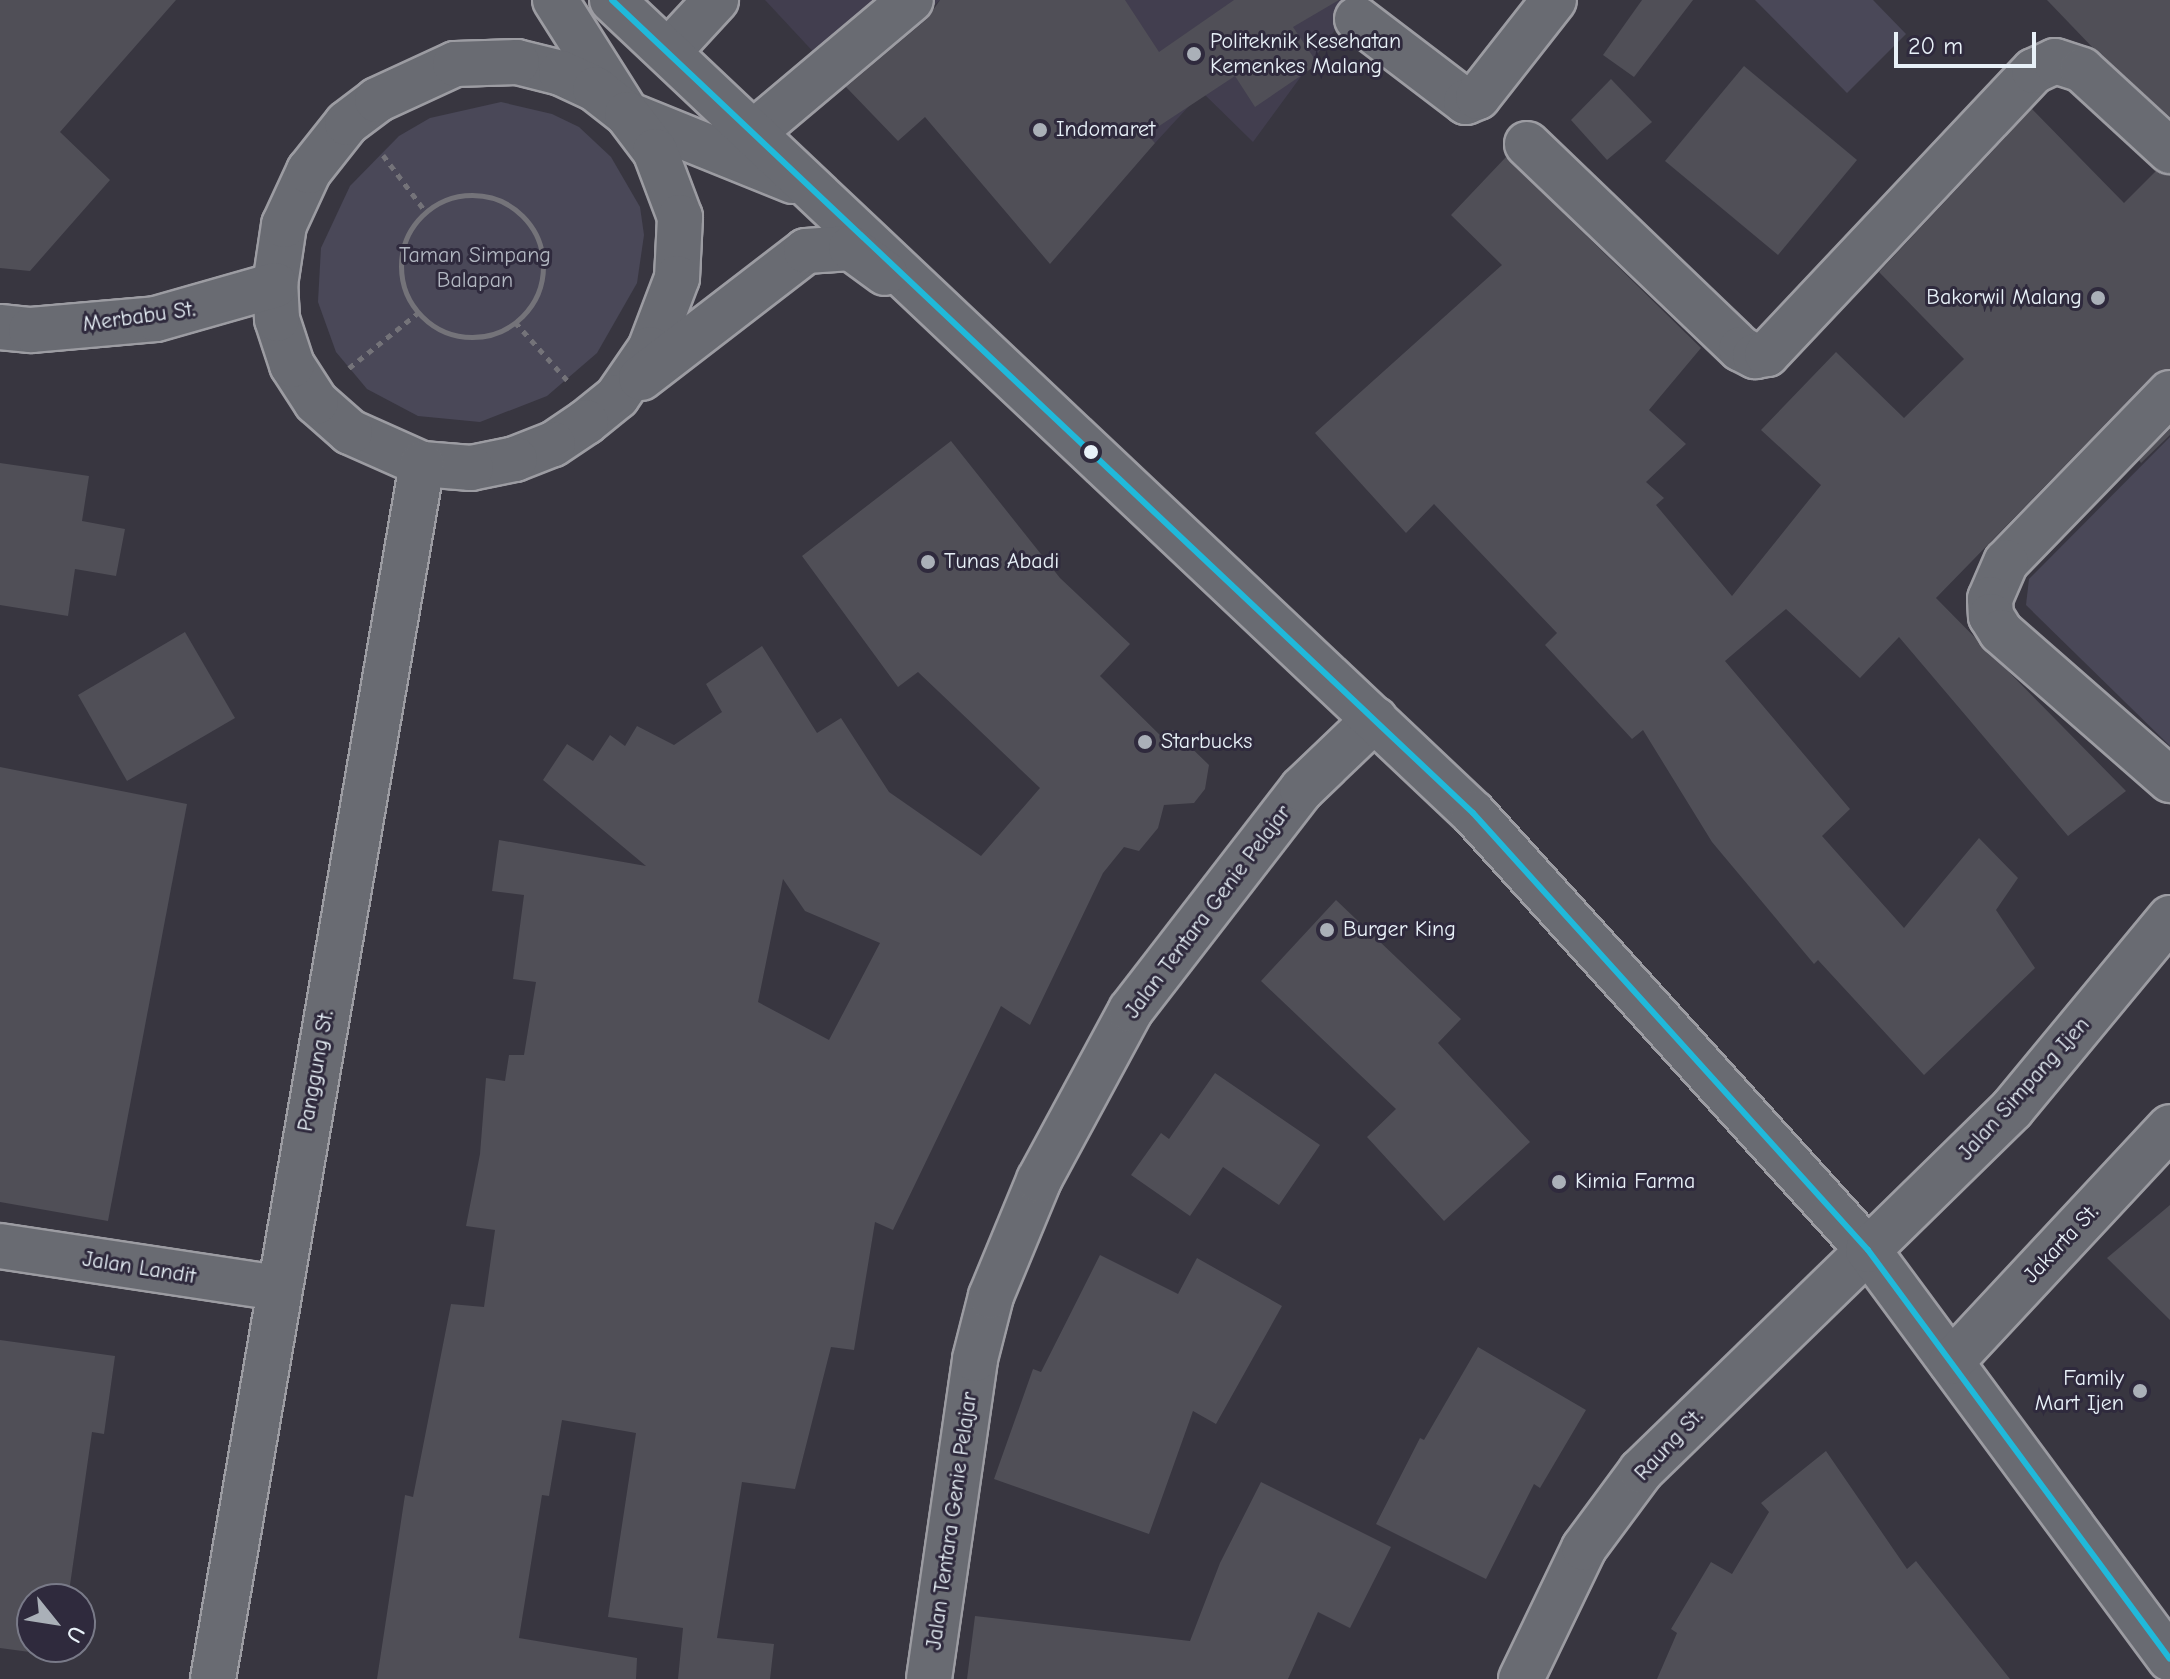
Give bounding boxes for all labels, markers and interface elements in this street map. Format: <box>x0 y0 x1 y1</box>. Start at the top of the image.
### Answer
scale bar <box>1898 16 2040 66</box>
place label: Politeknik Kesehatan Kemenkes Malang <box>1210 28 1401 80</box>
text: 20 m <box>1908 32 1963 60</box>
marker: Politeknik Kesehatan Kemenkes Malang <box>1185 45 1203 63</box>
place label: Indomaret <box>1056 117 1155 143</box>
marker: Indomaret <box>1031 121 1049 139</box>
park label: Taman Simpang Balapan <box>399 242 551 294</box>
place label: Bakorwil Malang <box>1926 285 2082 311</box>
marker: Bakorwil Malang <box>2089 289 2107 307</box>
street label: Merbabu St. <box>81 296 197 338</box>
unlabelled marker <box>1083 444 1099 460</box>
place label: Tunas Abadi <box>944 549 1059 575</box>
marker: Tunas Abadi <box>919 553 937 571</box>
place label: Starbucks <box>1161 729 1252 755</box>
marker: Starbucks <box>1136 733 1154 751</box>
street label: Jalan Tentara Genie Pelajar <box>1119 800 1297 1024</box>
place label: Burger King <box>1343 917 1456 943</box>
marker: Burger King <box>1318 921 1336 939</box>
street label: Panggung St. <box>292 1008 340 1134</box>
street label: Jalan Simpang Ijen <box>1953 1012 2095 1166</box>
place label: Kimia Farma <box>1575 1169 1695 1195</box>
marker: Kimia Farma <box>1550 1173 1568 1191</box>
street label: Jakarta St. <box>2018 1199 2104 1289</box>
street label: Jalan Landit <box>81 1246 197 1290</box>
place label: Family Mart Ijen <box>2035 1365 2124 1416</box>
marker: Family Mart Ijen <box>2131 1382 2149 1400</box>
street label: Jalan Tentara Genie Pelajar <box>921 1390 983 1652</box>
street label: Raung St. <box>1629 1404 1709 1486</box>
north arrow <box>16 1583 96 1663</box>
text: U <box>60 1621 90 1647</box>

